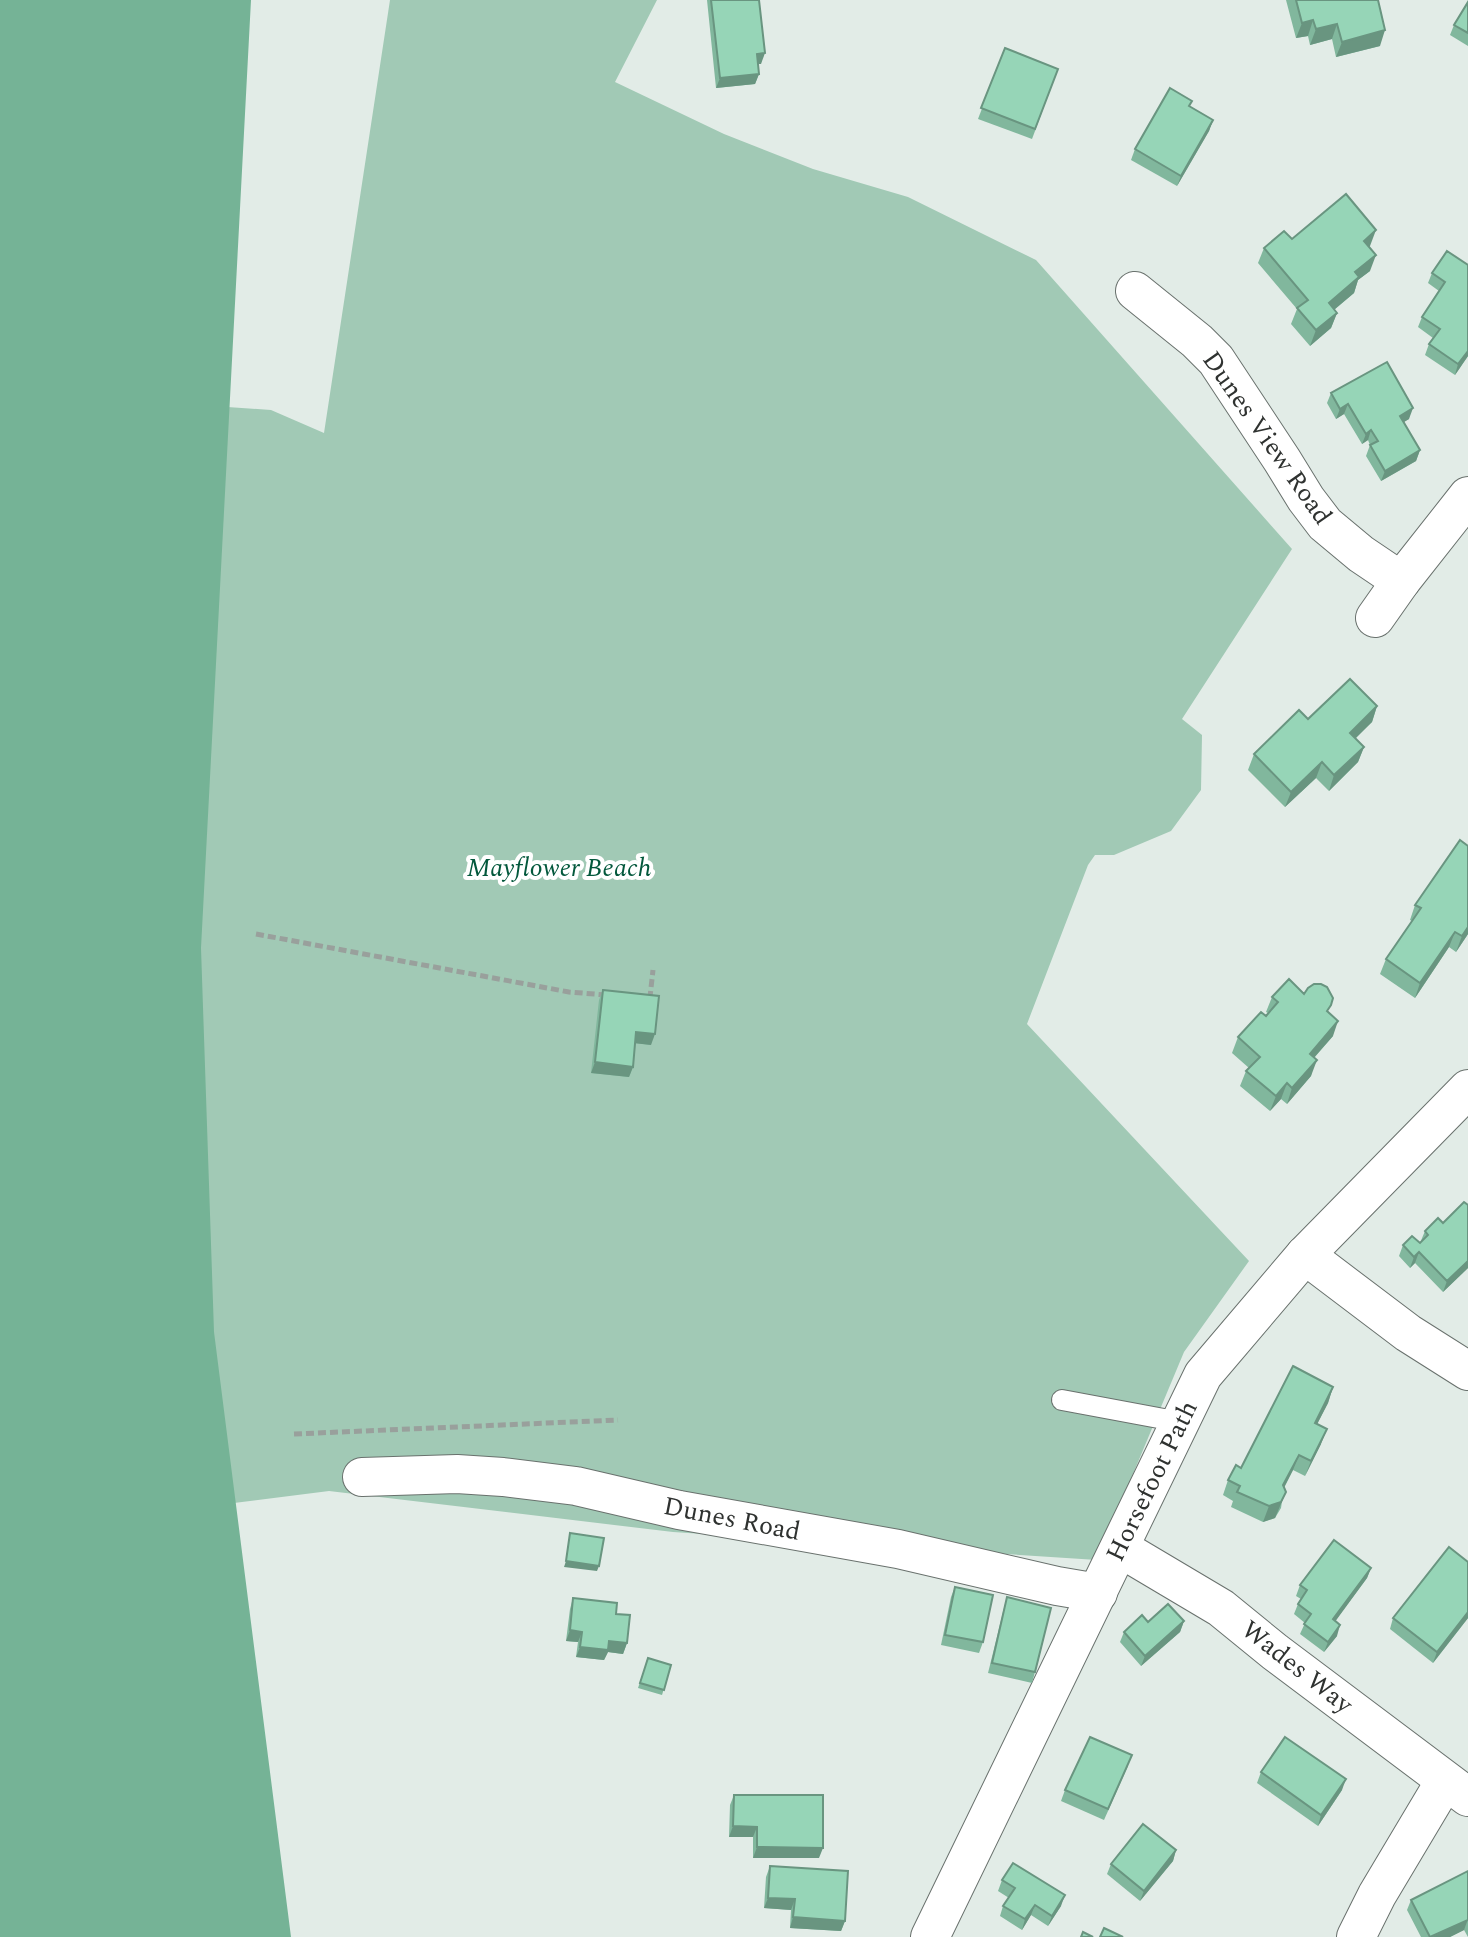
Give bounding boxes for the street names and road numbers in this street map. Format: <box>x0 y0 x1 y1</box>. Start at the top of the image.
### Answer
street label: Dunes View Road <box>1192 343 1342 533</box>
street label: Horsefoot Path <box>1096 1394 1208 1568</box>
street label: Dunes Road <box>660 1486 804 1552</box>
street label: Wades Way <box>1232 1610 1363 1725</box>

